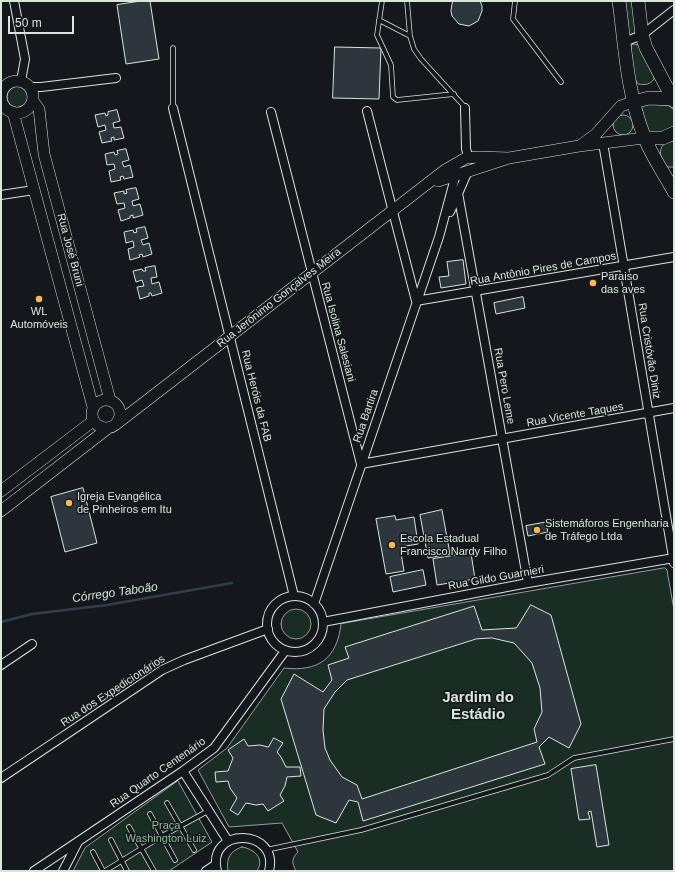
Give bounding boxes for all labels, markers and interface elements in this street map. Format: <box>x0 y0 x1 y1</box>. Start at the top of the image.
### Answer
scale bar <box>10 8 76 34</box>
text: 50 m <box>15 16 42 30</box>
street label: Rua José Bruni <box>54 212 86 288</box>
street label: Rua Jerônimo Gonçalves Meira <box>214 245 344 351</box>
street label: Rua Antônio Pires de Campos <box>469 250 617 288</box>
place label: Paraiso das aves <box>601 270 645 296</box>
marker: Paraiso das aves <box>588 278 598 288</box>
street label: Rua Isolina Salesiani <box>318 281 358 383</box>
marker: WL Automóveis <box>34 294 44 304</box>
street label: Rua Cristóvão Diniz <box>635 302 663 400</box>
place label: WL Automóveis <box>10 305 68 331</box>
street label: Rua Pero Leme <box>491 347 517 425</box>
street label: Rua Heróis da FAB <box>238 349 274 443</box>
street label: Rua Bartira <box>351 388 381 444</box>
street label: Rua Vicente Taques <box>525 400 625 430</box>
place label: Igreja Evangélica de Pinheiros em Itu <box>77 490 172 516</box>
marker: Igreja Evangélica de Pinheiros em Itu <box>64 498 74 508</box>
place label: Sistemáforos Engenharia de Tráfego Ltda <box>545 517 669 543</box>
marker: Sistemáforos Engenharia de Tráfego Ltda <box>532 525 542 535</box>
place label: Escola Estadual Francisco Nardy Filho <box>400 532 507 558</box>
marker: Escola Estadual Francisco Nardy Filho <box>387 540 397 550</box>
street label: Rua Gildo Guarnieri <box>447 563 545 593</box>
water label: Córrego Taboão <box>71 580 159 606</box>
street label: Rua dos Expedicionários <box>58 652 168 730</box>
district label: Jardim do Estádio <box>442 689 514 724</box>
street label: Rua Quarto Centenário <box>108 735 208 811</box>
park label: Praça Washington Luiz <box>126 819 206 845</box>

